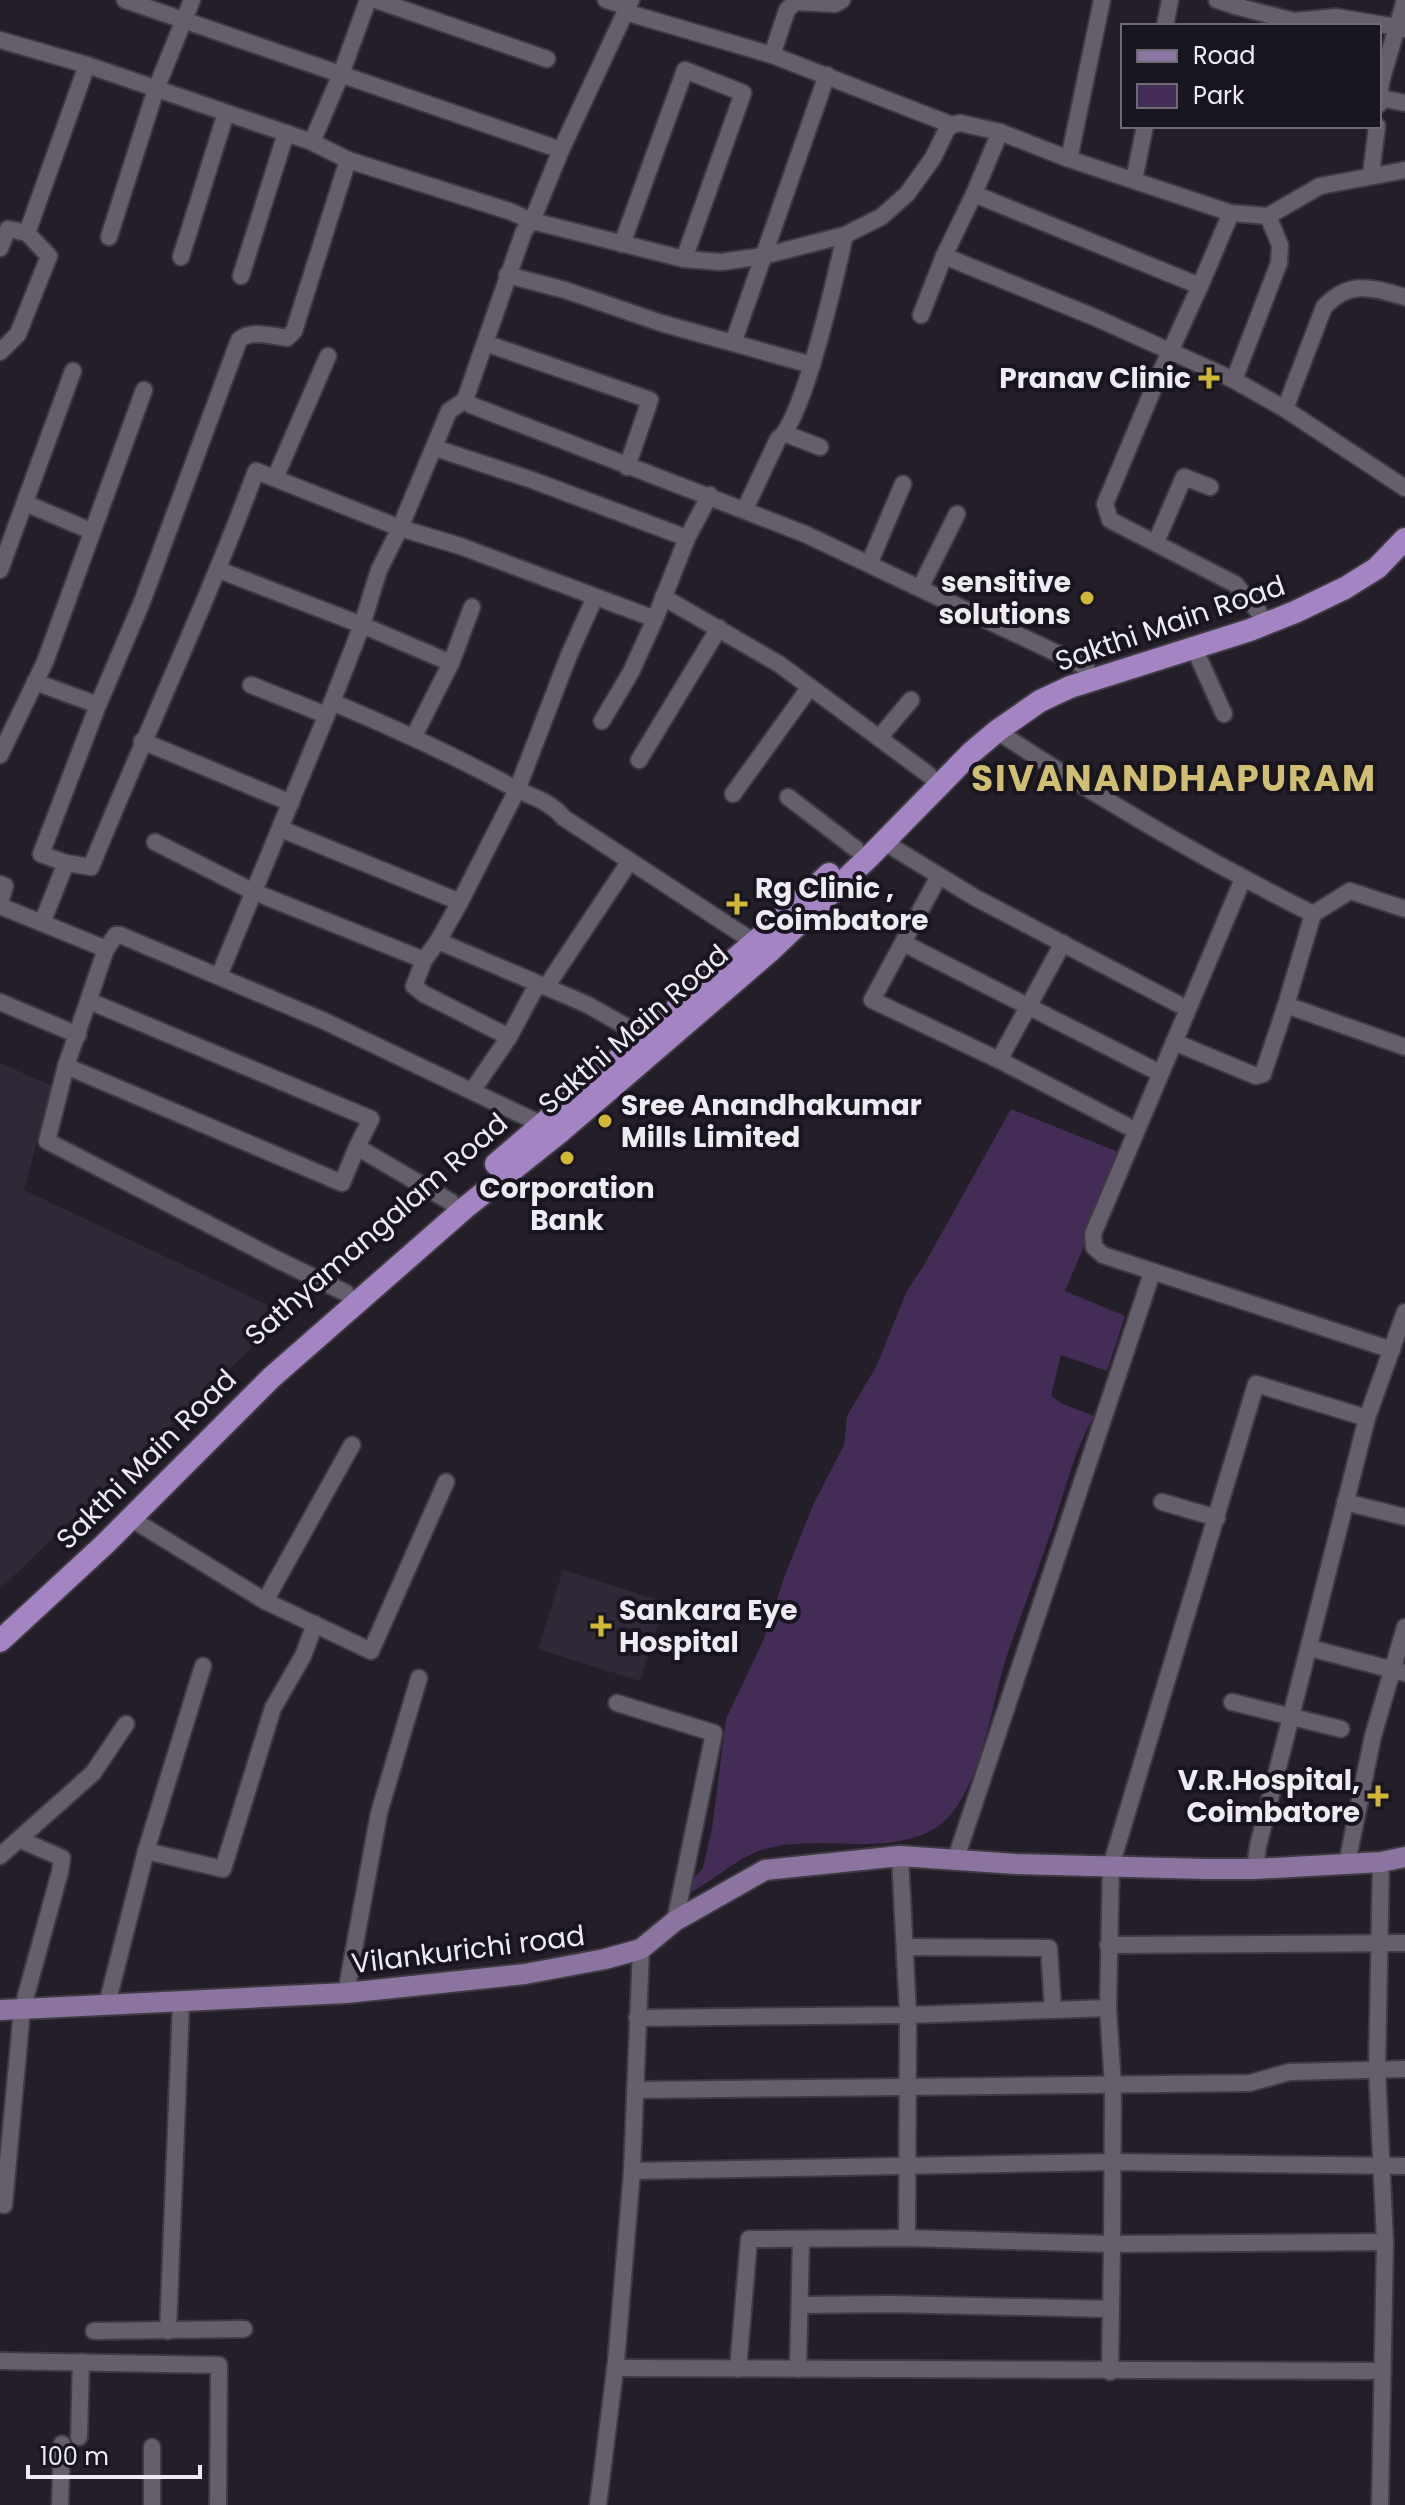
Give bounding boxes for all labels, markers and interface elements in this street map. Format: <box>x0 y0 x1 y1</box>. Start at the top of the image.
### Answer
legend <box>1121 24 1381 128</box>
text: Road <box>1193 39 1255 72</box>
text: Park <box>1193 79 1245 112</box>
place label: Pranav Clinic <box>999 359 1191 398</box>
marker: Pranav Clinic <box>1198 367 1220 389</box>
place label: sensitive solutions <box>938 563 1071 634</box>
street label: Sakthi Main Road <box>1050 566 1290 681</box>
marker: sensitive solutions <box>1078 589 1096 607</box>
district label: SIVANANDHAPURAM <box>971 753 1377 804</box>
place label: Rg Clinic , Coimbatore <box>755 869 929 940</box>
marker: Rg Clinic , Coimbatore <box>726 893 748 915</box>
street label: Sakthi Main Road <box>530 936 737 1123</box>
place label: Sree Anandhakumar Mills Limited <box>621 1086 922 1157</box>
street label: Sathyamangalam Road <box>236 1104 516 1355</box>
marker: Sree Anandhakumar Mills Limited <box>596 1112 614 1130</box>
marker: Corporation Bank <box>558 1149 576 1167</box>
place label: Corporation Bank <box>479 1169 655 1240</box>
street label: Sakthi Main Road <box>48 1361 245 1558</box>
place label: Sankara Eye Hospital <box>619 1591 797 1662</box>
marker: Sankara Eye Hospital <box>590 1615 612 1637</box>
place label: V.R.Hospital, Coimbatore <box>1178 1761 1360 1832</box>
marker: V.R.Hospital, Coimbatore <box>1367 1785 1389 1807</box>
street label: Vilankurichi road <box>349 1916 587 1983</box>
scale bar <box>28 2429 200 2479</box>
text: 100 m <box>40 2440 109 2473</box>

